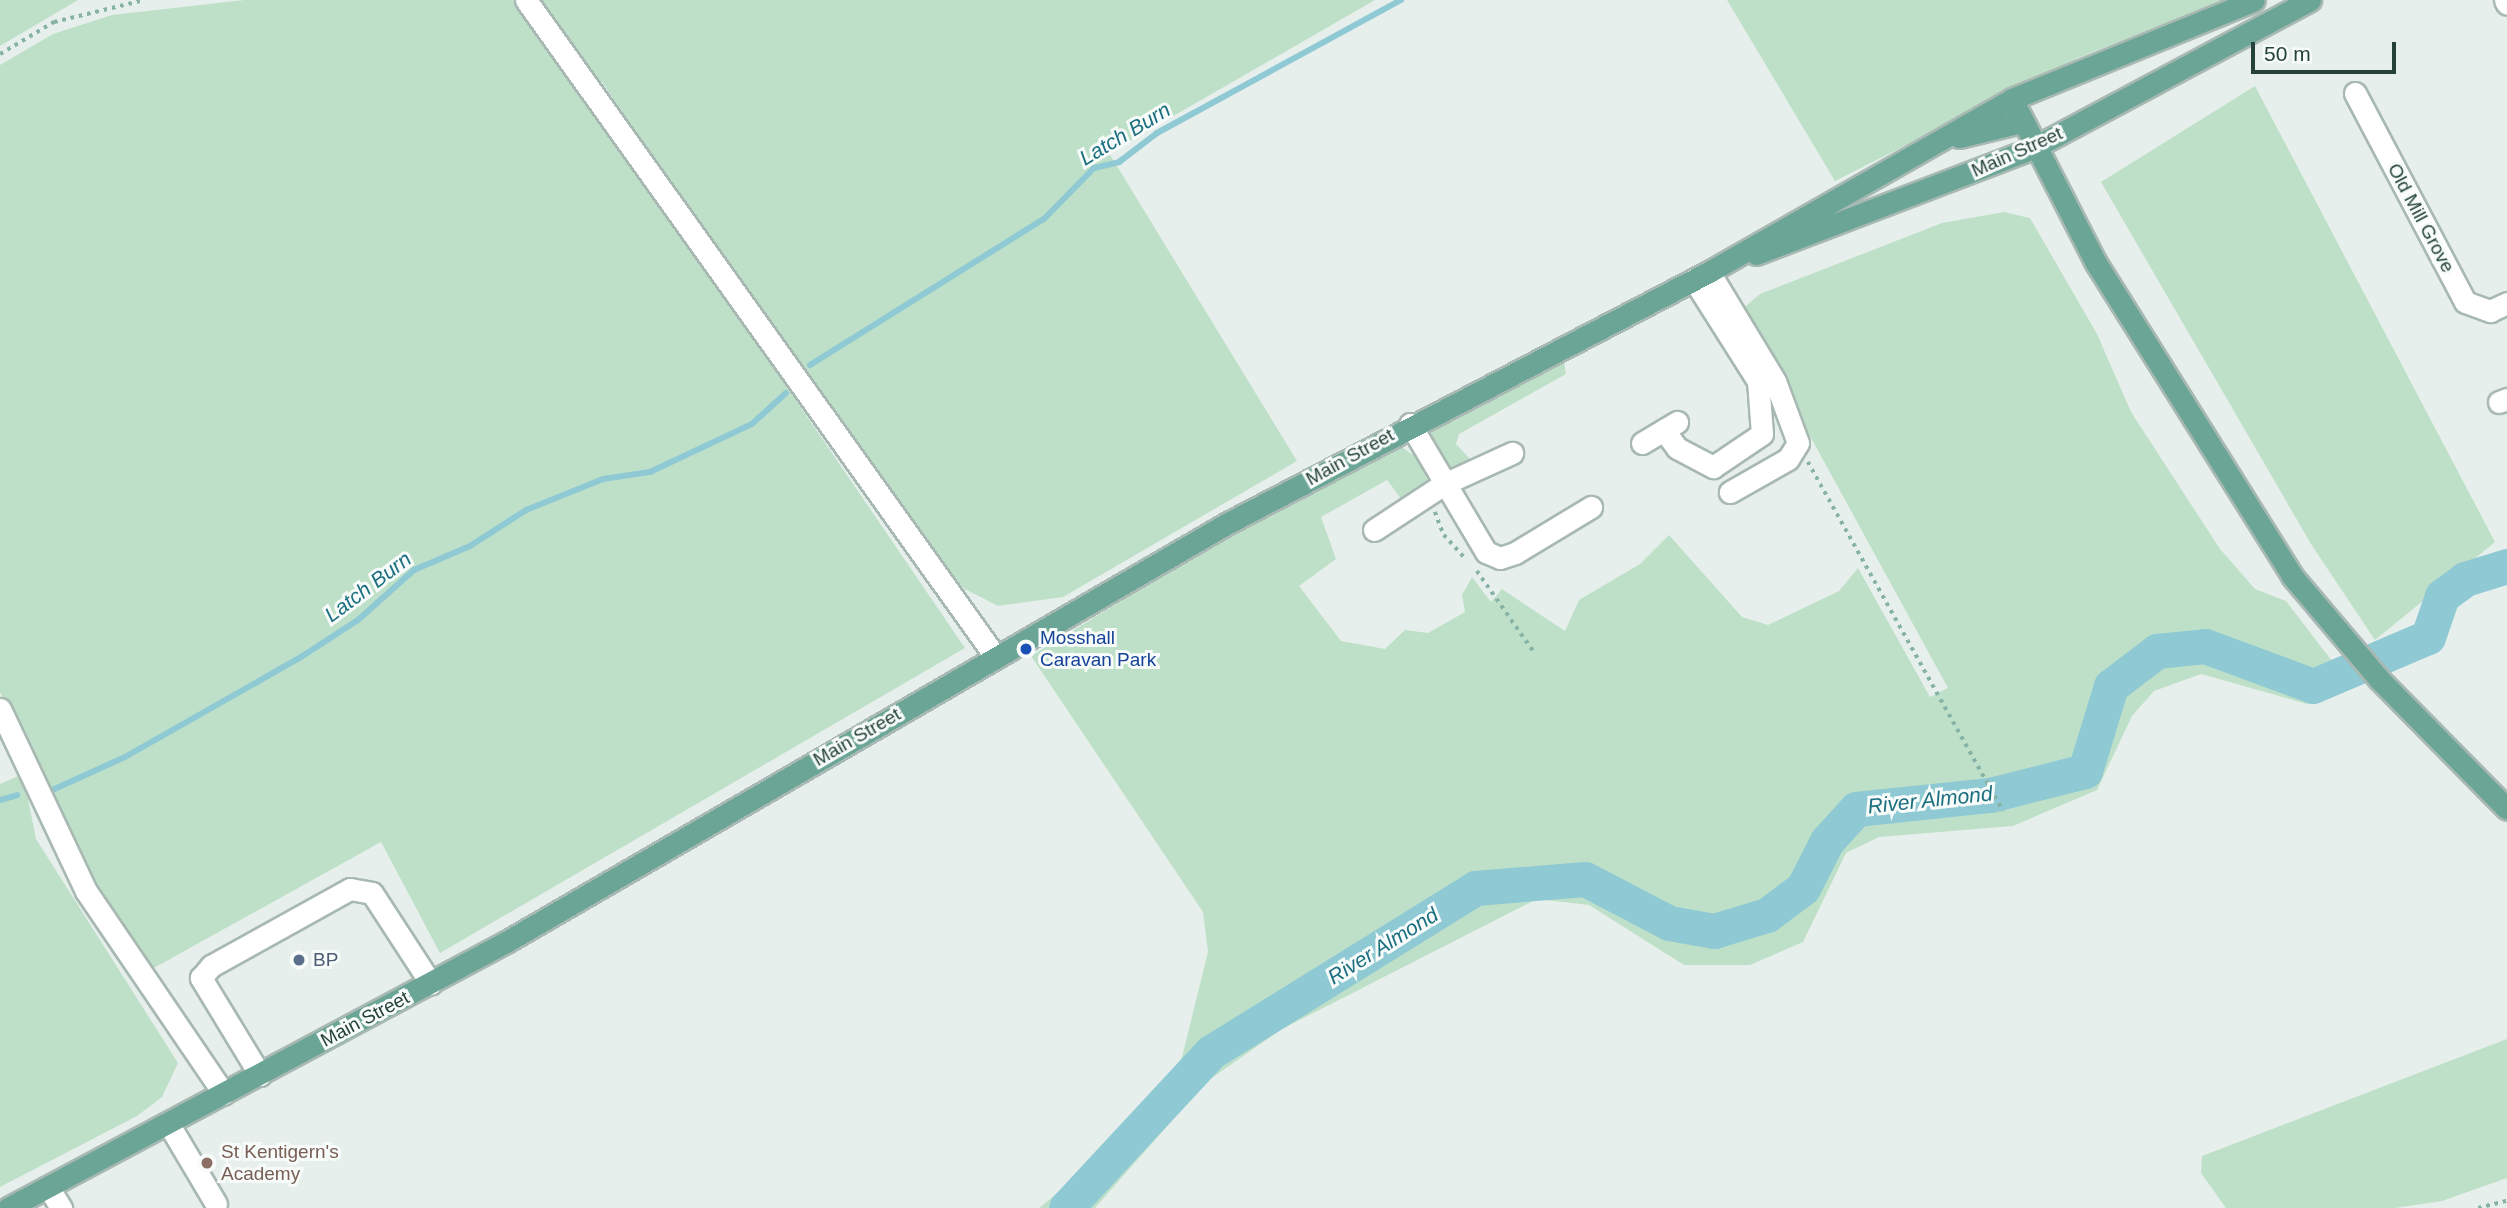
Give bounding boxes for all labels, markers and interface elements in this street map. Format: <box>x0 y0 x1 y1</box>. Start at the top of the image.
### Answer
scale bar <box>2255 28 2400 72</box>
text: 50 m <box>2264 42 2311 65</box>
water label: Latch Burn <box>1075 97 1175 171</box>
street label: Main Street <box>1968 122 2066 182</box>
street label: Old Mill Grove <box>2383 160 2459 276</box>
street label: Main Street <box>1302 423 1398 491</box>
water label: Latch Burn <box>320 546 416 628</box>
place label: Mosshall Caravan Park <box>1040 627 1156 671</box>
marker: Mosshall Caravan Park <box>1018 641 1034 657</box>
street label: Main Street <box>809 703 905 771</box>
water label: River Almond <box>1866 781 1994 819</box>
water label: River Almond <box>1323 902 1443 990</box>
place label: BP <box>313 949 338 971</box>
marker: BP <box>291 952 307 968</box>
street label: Main Street <box>317 986 413 1052</box>
place label: St Kentigern's Academy <box>221 1141 339 1185</box>
marker: St Kentigern's Academy <box>199 1155 215 1171</box>

